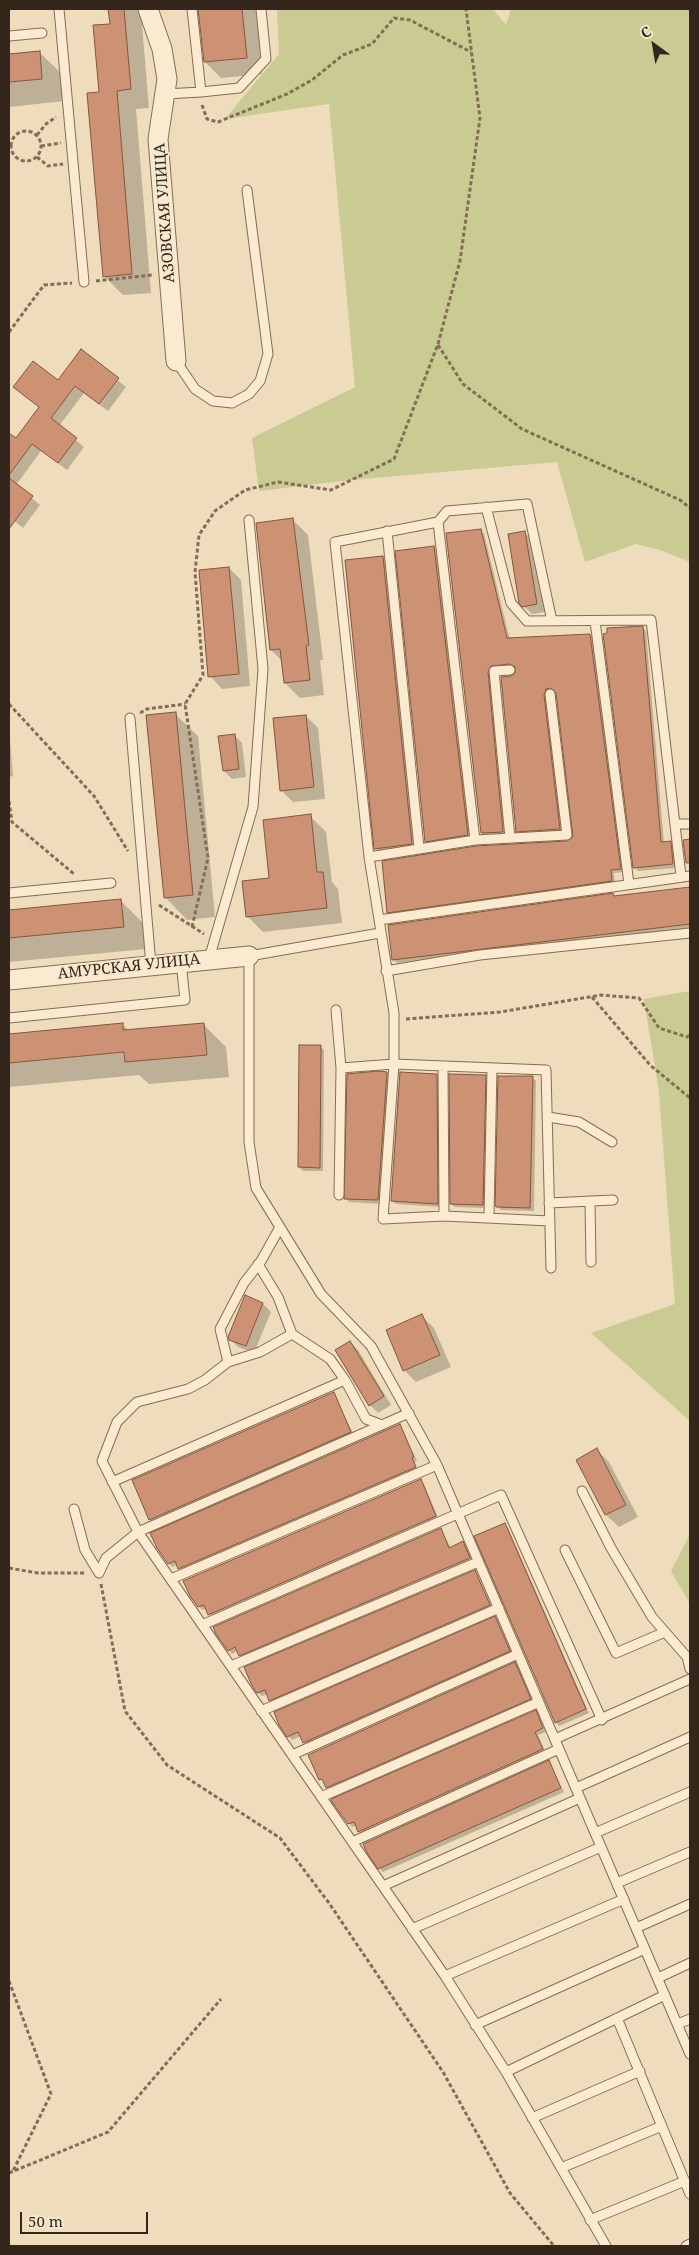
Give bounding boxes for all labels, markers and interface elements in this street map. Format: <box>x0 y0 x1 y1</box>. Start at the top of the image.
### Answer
north arrow <box>629 20 679 70</box>
text: С <box>637 21 655 42</box>
street label: АЗОВСКАЯ УЛИЦА <box>151 143 179 283</box>
street label: АМУРСКАЯ УЛИЦА <box>57 951 201 983</box>
scale bar <box>22 2202 150 2234</box>
text: 50 m <box>28 2211 63 2231</box>

